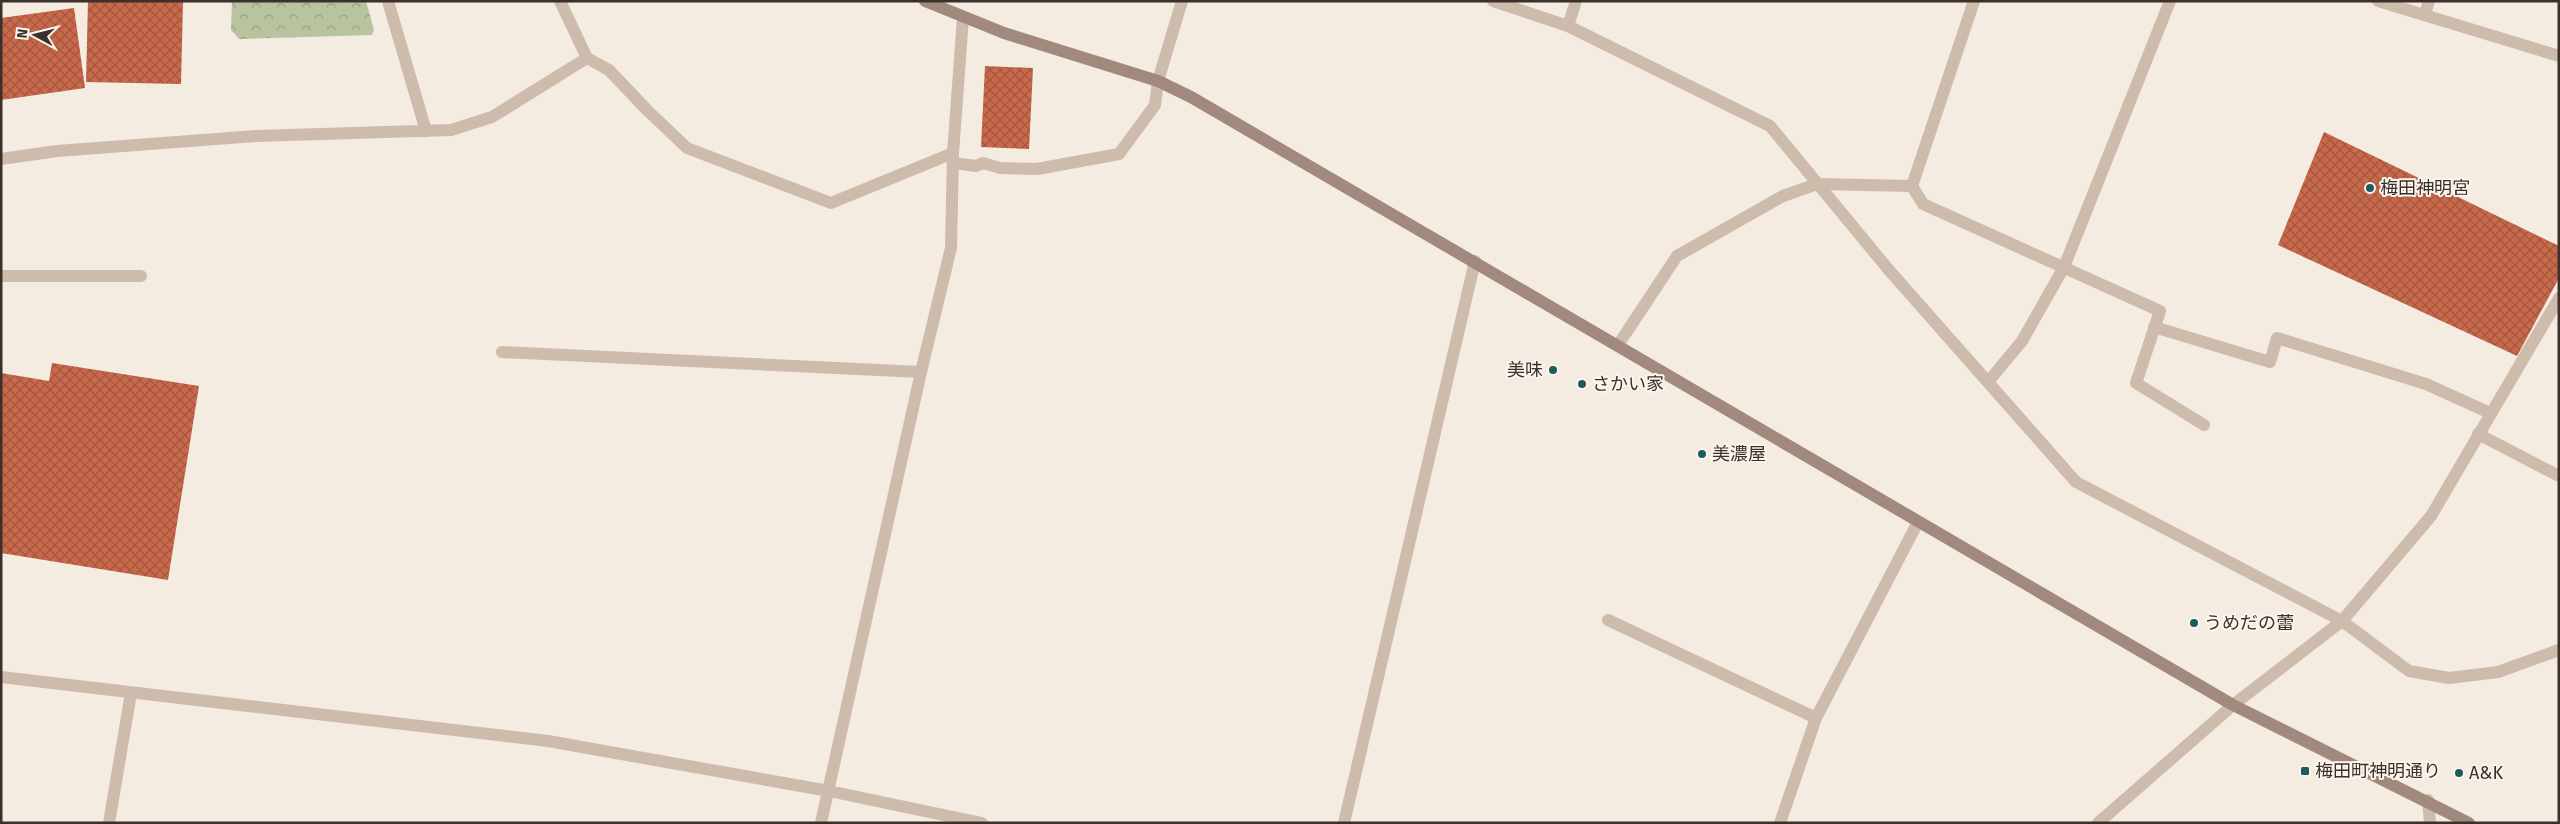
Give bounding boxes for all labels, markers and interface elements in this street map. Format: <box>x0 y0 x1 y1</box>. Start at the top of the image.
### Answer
north arrow <box>10 10 60 60</box>
text: N <box>14 28 32 39</box>
place label: 梅田神明宮 <box>2380 177 2470 199</box>
marker: 梅田神明宮 <box>2364 182 2376 194</box>
place label: 美味 <box>1507 359 1543 381</box>
marker: 美味 <box>1547 364 1559 376</box>
place label: さかい家 <box>1592 373 1664 395</box>
marker: さかい家 <box>1576 378 1588 390</box>
place label: 美濃屋 <box>1712 443 1766 465</box>
marker: 美濃屋 <box>1696 448 1708 460</box>
place label: うめだの蕾 <box>2204 612 2294 634</box>
marker: うめだの蕾 <box>2188 617 2200 629</box>
place label: 梅田町神明通り <box>2315 760 2441 782</box>
place label: A&K <box>2469 762 2503 784</box>
marker: 梅田町神明通り <box>2299 765 2311 777</box>
marker: A&K <box>2453 767 2465 779</box>

